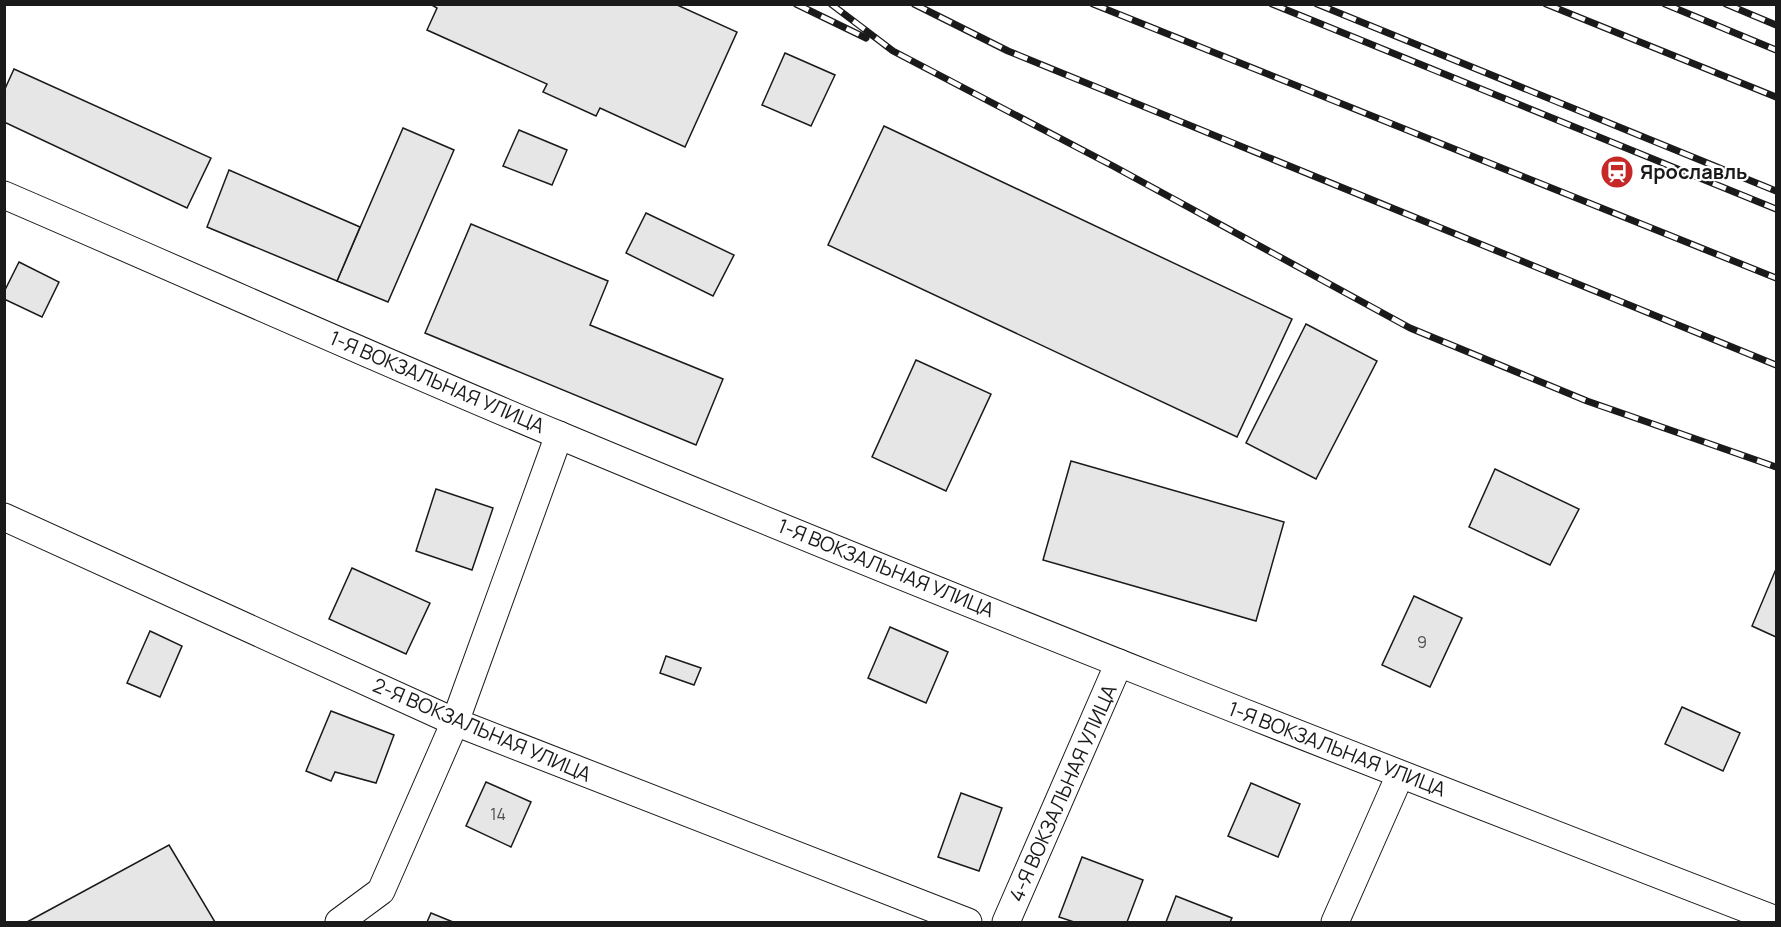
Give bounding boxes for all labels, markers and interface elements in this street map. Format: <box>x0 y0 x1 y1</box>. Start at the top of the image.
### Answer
station icon: Ярославль <box>1599 154 1635 190</box>
place label: Ярославль <box>1640 158 1747 185</box>
street label: 1-Я ВОКЗАЛЬНАЯ УЛИЦА <box>326 324 549 439</box>
street label: 1-Я ВОКЗАЛЬНАЯ УЛИЦА <box>774 512 999 623</box>
house number: 9 <box>1417 631 1427 653</box>
street label: 2-Я ВОКЗАЛЬНАЯ УЛИЦА <box>369 671 596 788</box>
street label: 4-Я ВОКЗАЛЬНАЯ УЛИЦА <box>1002 680 1123 906</box>
street label: 1-Я ВОКЗАЛЬНАЯ УЛИЦА <box>1224 695 1450 803</box>
house number: 14 <box>490 803 506 825</box>

